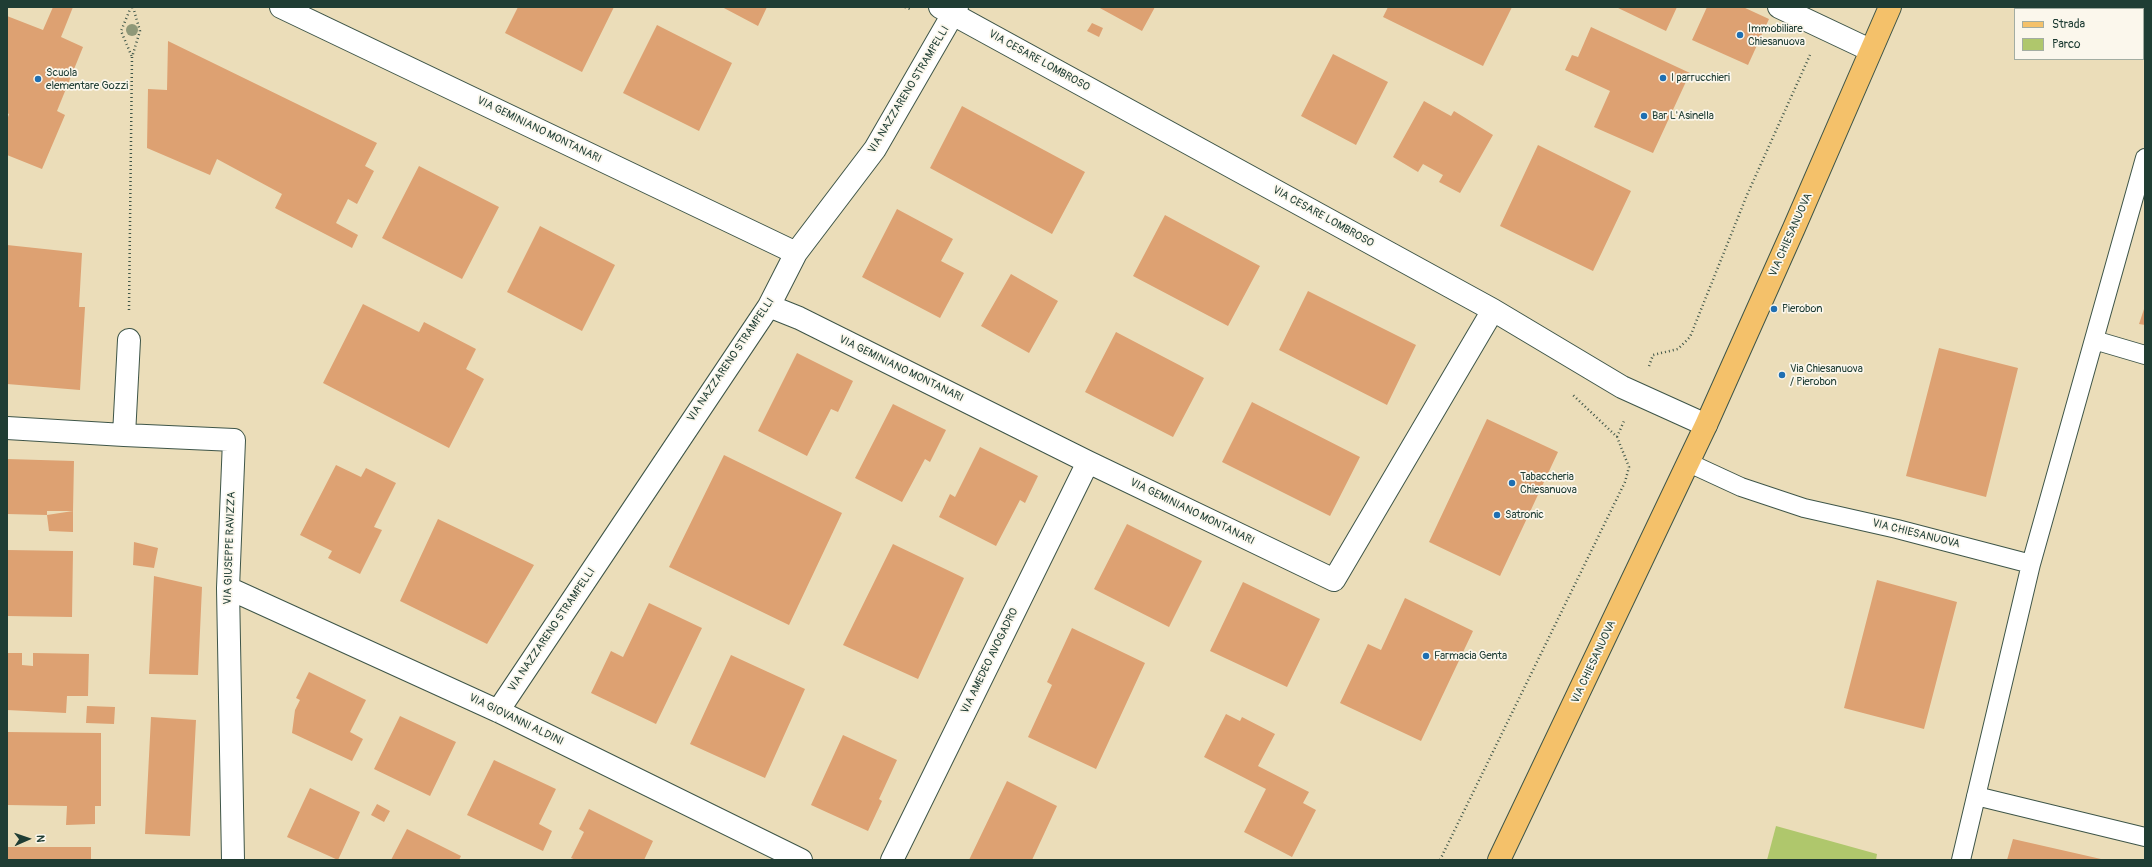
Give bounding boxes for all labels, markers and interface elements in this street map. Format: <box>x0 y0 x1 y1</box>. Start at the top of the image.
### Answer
legend <box>2014 8 2144 60</box>
text: Strada <box>2052 17 2085 32</box>
place label: Immobiliare Chiesanuova <box>1748 22 1805 48</box>
street label: VIA NAZZARENO STRAMPELLI <box>866 24 952 156</box>
street label: VIA CESARE LOMBROSO <box>986 28 1092 94</box>
marker: Immobiliare Chiesanuova <box>1735 30 1745 40</box>
text: Parco <box>2052 37 2081 52</box>
place label: Scuola elementare Gozzi <box>46 66 128 92</box>
place label: I parrucchieri <box>1671 71 1730 85</box>
marker: I parrucchieri <box>1658 73 1668 83</box>
marker: Scuola elementare Gozzi <box>33 74 43 84</box>
street label: VIA GEMINIANO MONTANARI <box>475 94 603 166</box>
place label: Bar L'Asinella <box>1652 109 1714 123</box>
marker: Bar L'Asinella <box>1639 111 1649 121</box>
street label: VIA CESARE LOMBROSO <box>1270 184 1376 250</box>
street label: VIA CHIESANUOVA <box>1767 191 1815 279</box>
street label: VIA NAZZARENO STRAMPELLI <box>685 296 777 424</box>
place label: Pierobon <box>1782 302 1822 316</box>
marker: Pierobon <box>1769 304 1779 314</box>
street label: VIA GEMINIANO MONTANARI <box>837 333 965 405</box>
place label: Via Chiesanuova / Pierobon <box>1790 362 1863 388</box>
marker: Via Chiesanuova / Pierobon <box>1777 370 1787 380</box>
place label: Tabaccheria Chiesanuova <box>1520 470 1577 496</box>
street label: VIA GEMINIANO MONTANARI <box>1128 476 1256 548</box>
marker: Tabaccheria Chiesanuova <box>1507 478 1517 488</box>
street label: VIA GIUSEPPE RAVIZZA <box>221 491 239 605</box>
place label: Satronic <box>1505 508 1544 522</box>
marker: Satronic <box>1492 510 1502 520</box>
street label: VIA CHIESANUOVA <box>1871 517 1961 551</box>
street label: VIA NAZZARENO STRAMPELLI <box>506 566 598 694</box>
street label: VIA AMEDEO AVOGADRO <box>959 606 1021 716</box>
street label: VIA CHIESANUOVA <box>1569 618 1619 706</box>
place label: Farmacia Genta <box>1434 649 1507 663</box>
marker: Farmacia Genta <box>1421 651 1431 661</box>
street label: VIA GIOVANNI ALDINI <box>466 691 566 749</box>
north arrow <box>8 819 48 859</box>
text: N <box>34 835 47 843</box>

